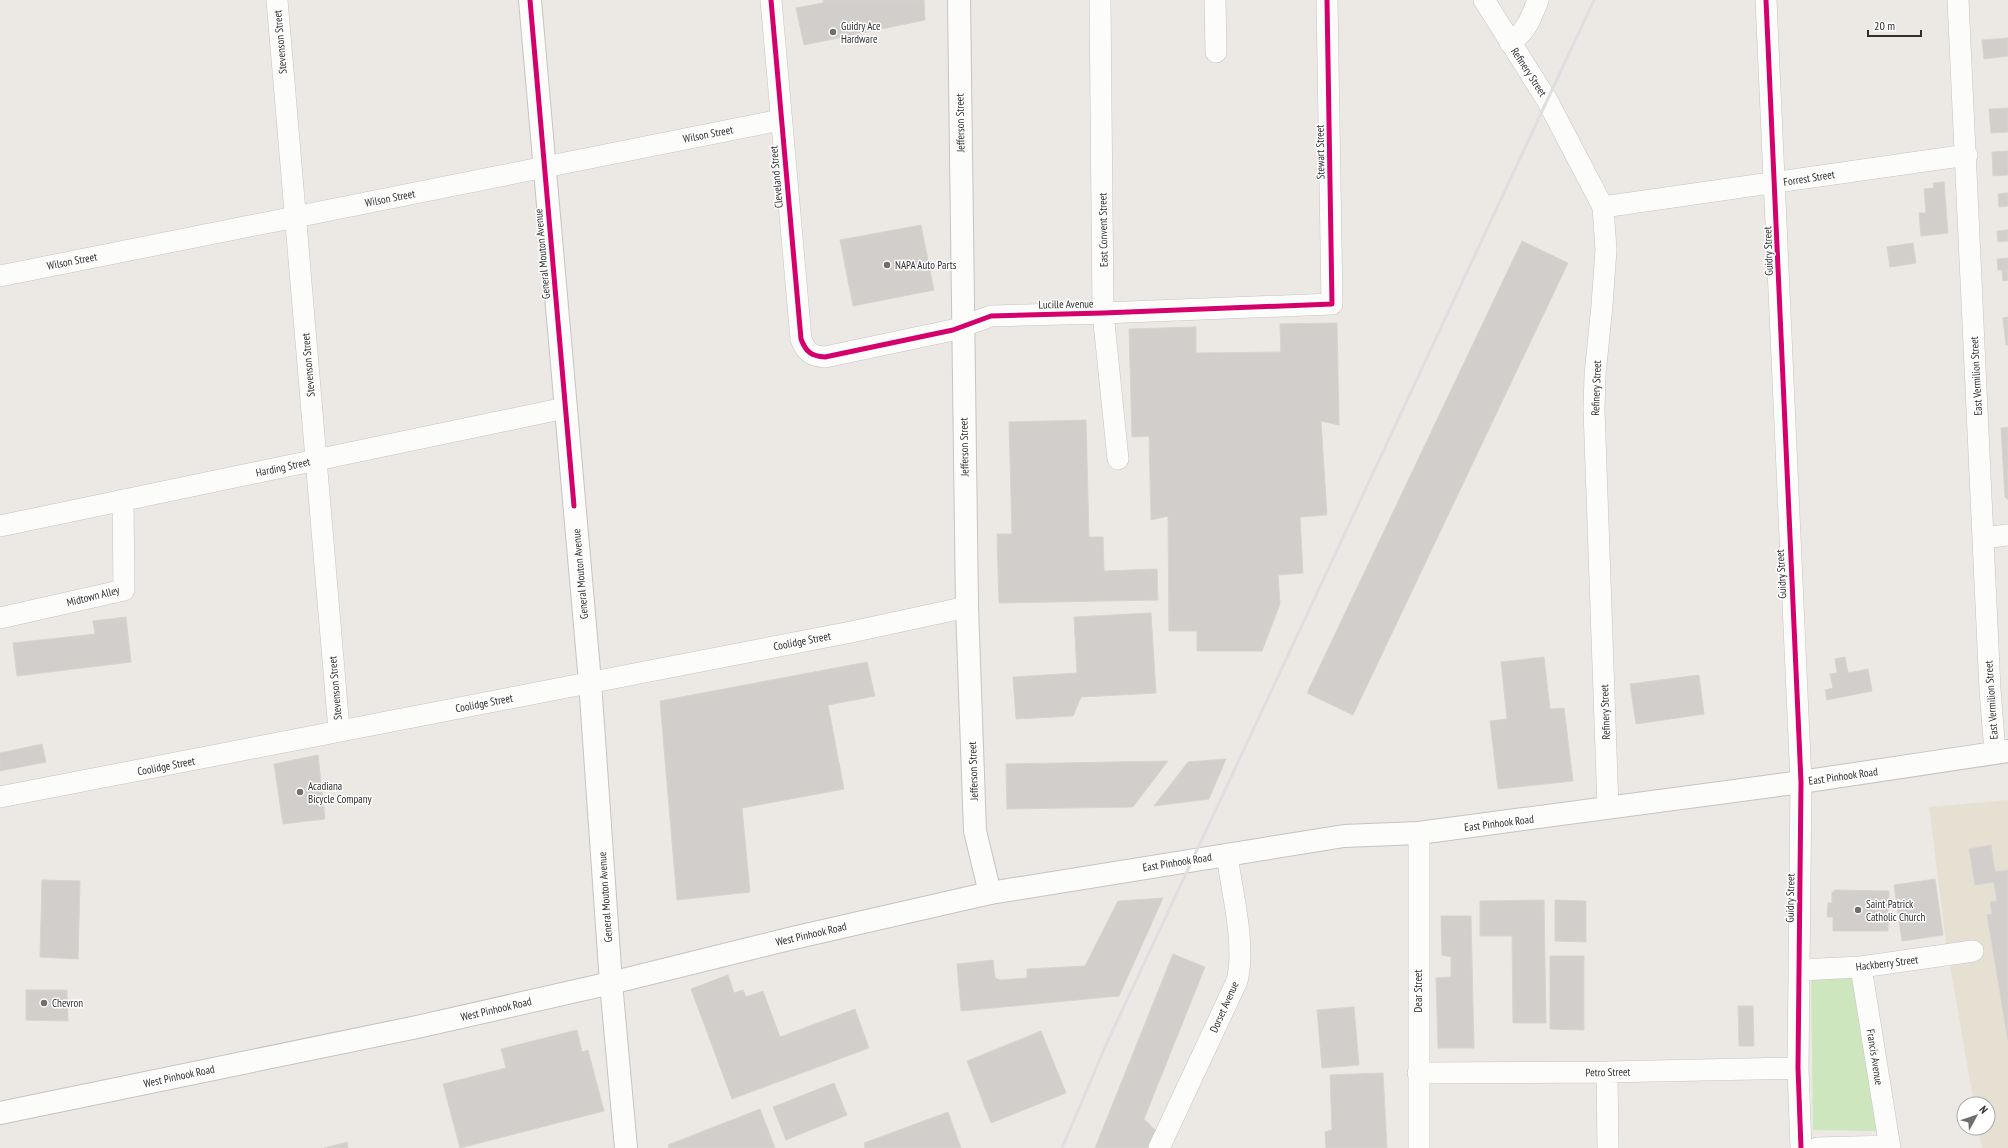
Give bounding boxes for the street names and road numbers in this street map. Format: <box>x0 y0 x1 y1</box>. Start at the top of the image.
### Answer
street label: Stevenson Street <box>270 9 290 75</box>
street label: Refinery Street <box>1508 45 1550 99</box>
street label: Jefferson Street <box>952 94 968 153</box>
street label: Wilson Street <box>682 122 734 146</box>
street label: Stewart Street <box>1313 125 1327 179</box>
street label: Cleveland Street <box>766 145 786 209</box>
street label: Forrest Street <box>1782 167 1836 189</box>
street label: Wilson Street <box>364 186 416 210</box>
street label: East Convent Street <box>1095 193 1111 267</box>
street label: General Mouton Avenue <box>531 208 553 300</box>
street label: Guidry Street <box>1760 226 1776 276</box>
street label: Wilson Street <box>46 249 98 273</box>
street label: Lucille Avenue <box>1038 297 1094 311</box>
street label: Stevenson Street <box>298 332 318 398</box>
street label: East Vermilion Street <box>1967 336 1985 416</box>
street label: Refinery Street <box>1588 360 1604 416</box>
street label: Jefferson Street <box>956 418 972 477</box>
street label: Harding Street <box>255 454 311 480</box>
street label: General Mouton Avenue <box>569 528 591 620</box>
street label: Guidry Street <box>1773 549 1789 599</box>
street label: Midtown Alley <box>65 582 122 609</box>
street label: Coolidge Street <box>772 629 832 653</box>
street label: Stevenson Street <box>325 655 345 721</box>
street label: East Vermilion Street <box>1981 660 2001 740</box>
street label: Refinery Street <box>1597 684 1613 740</box>
street label: Coolidge Street <box>454 691 514 715</box>
street label: Jefferson Street <box>965 741 981 802</box>
street label: Coolidge Street <box>136 754 196 778</box>
street label: East Pinhook Road <box>1807 764 1879 788</box>
street label: East Pinhook Road <box>1463 812 1535 834</box>
street label: East Pinhook Road <box>1141 850 1213 874</box>
street label: General Mouton Avenue <box>595 851 615 943</box>
street label: Guidry Street <box>1783 873 1797 923</box>
street label: West Pinhook Road <box>774 919 848 949</box>
street label: Hackberry Street <box>1855 952 1919 974</box>
street label: Dear Street <box>1411 970 1425 1012</box>
street label: Dorset Avenue <box>1206 979 1242 1035</box>
street label: West Pinhook Road <box>459 994 533 1024</box>
street label: Francis Avenue <box>1864 1028 1886 1087</box>
street label: West Pinhook Road <box>142 1062 216 1090</box>
street label: Petro Street <box>1585 1065 1631 1079</box>

